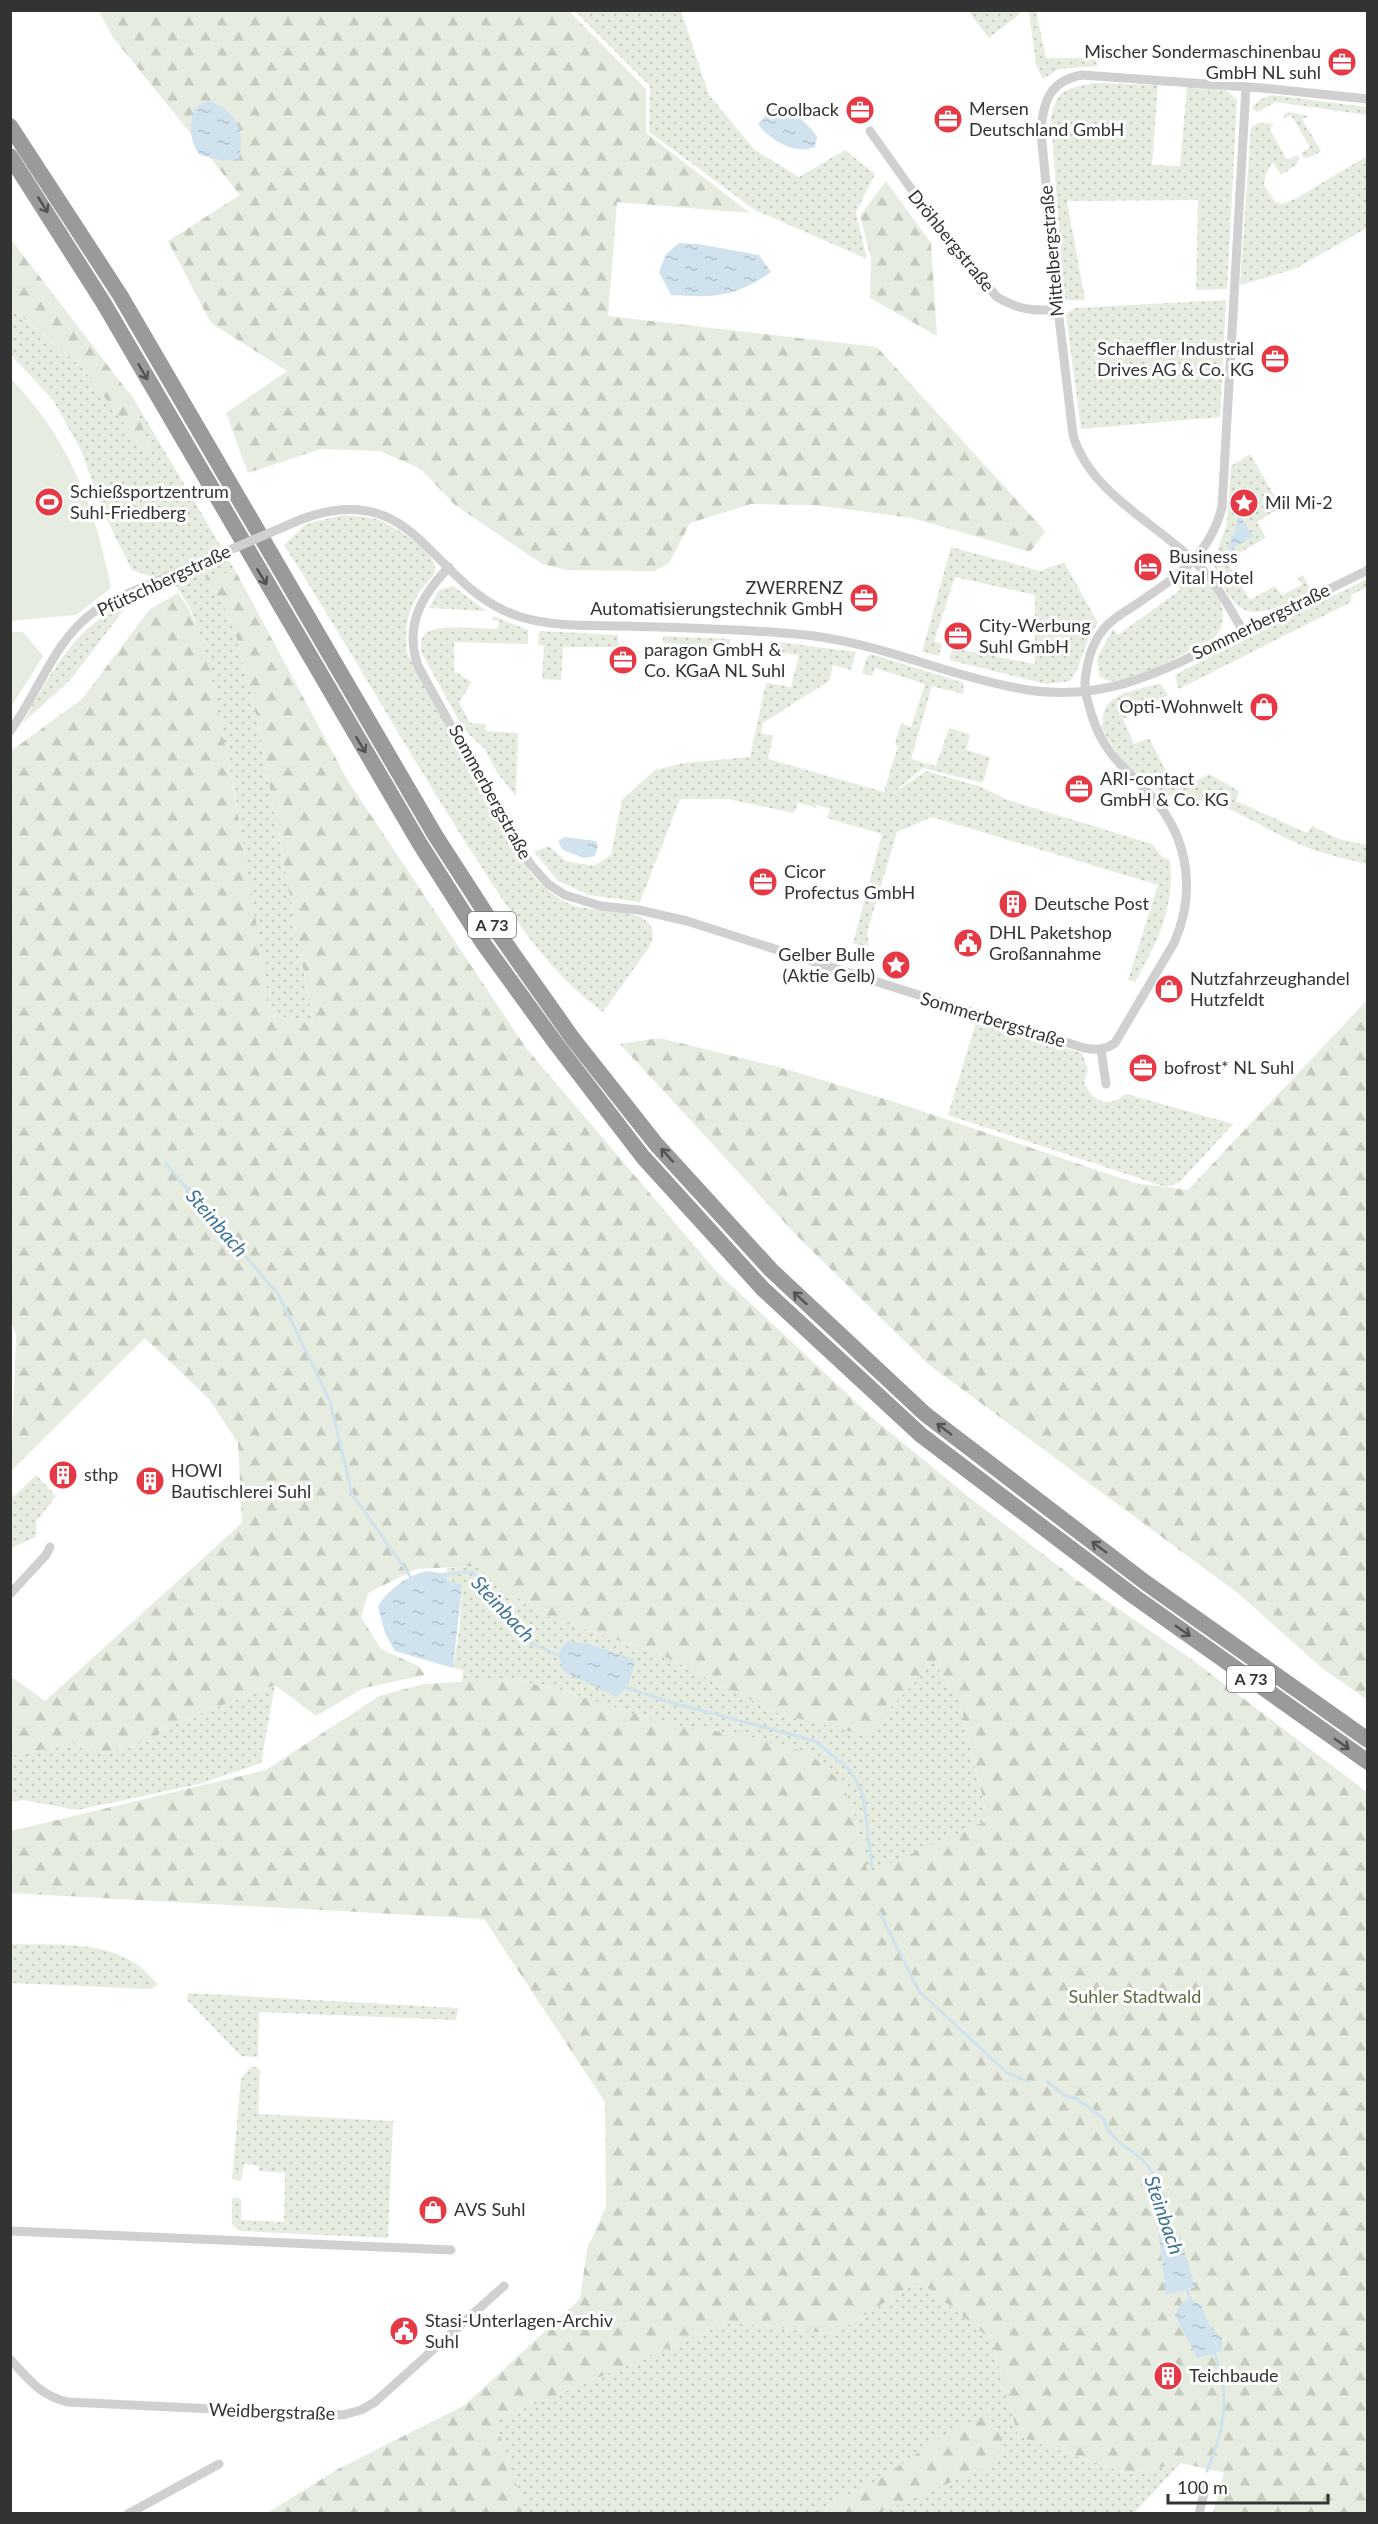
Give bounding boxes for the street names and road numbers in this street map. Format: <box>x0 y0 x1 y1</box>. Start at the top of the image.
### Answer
street label: Dröhbergstraße <box>904 185 1000 296</box>
street label: Mittelbergstraße <box>1034 185 1068 318</box>
street label: Pfütschbergstraße <box>93 540 234 621</box>
street label: Sommerbergstraße <box>1188 578 1333 664</box>
street label: Sommerbergstraße <box>445 720 537 863</box>
road number: A 73 <box>468 912 516 938</box>
street label: Sommerbergstraße <box>918 987 1068 1052</box>
road number: A 73 <box>1227 1666 1275 1692</box>
street label: Weidbergstraße <box>209 2398 336 2424</box>

